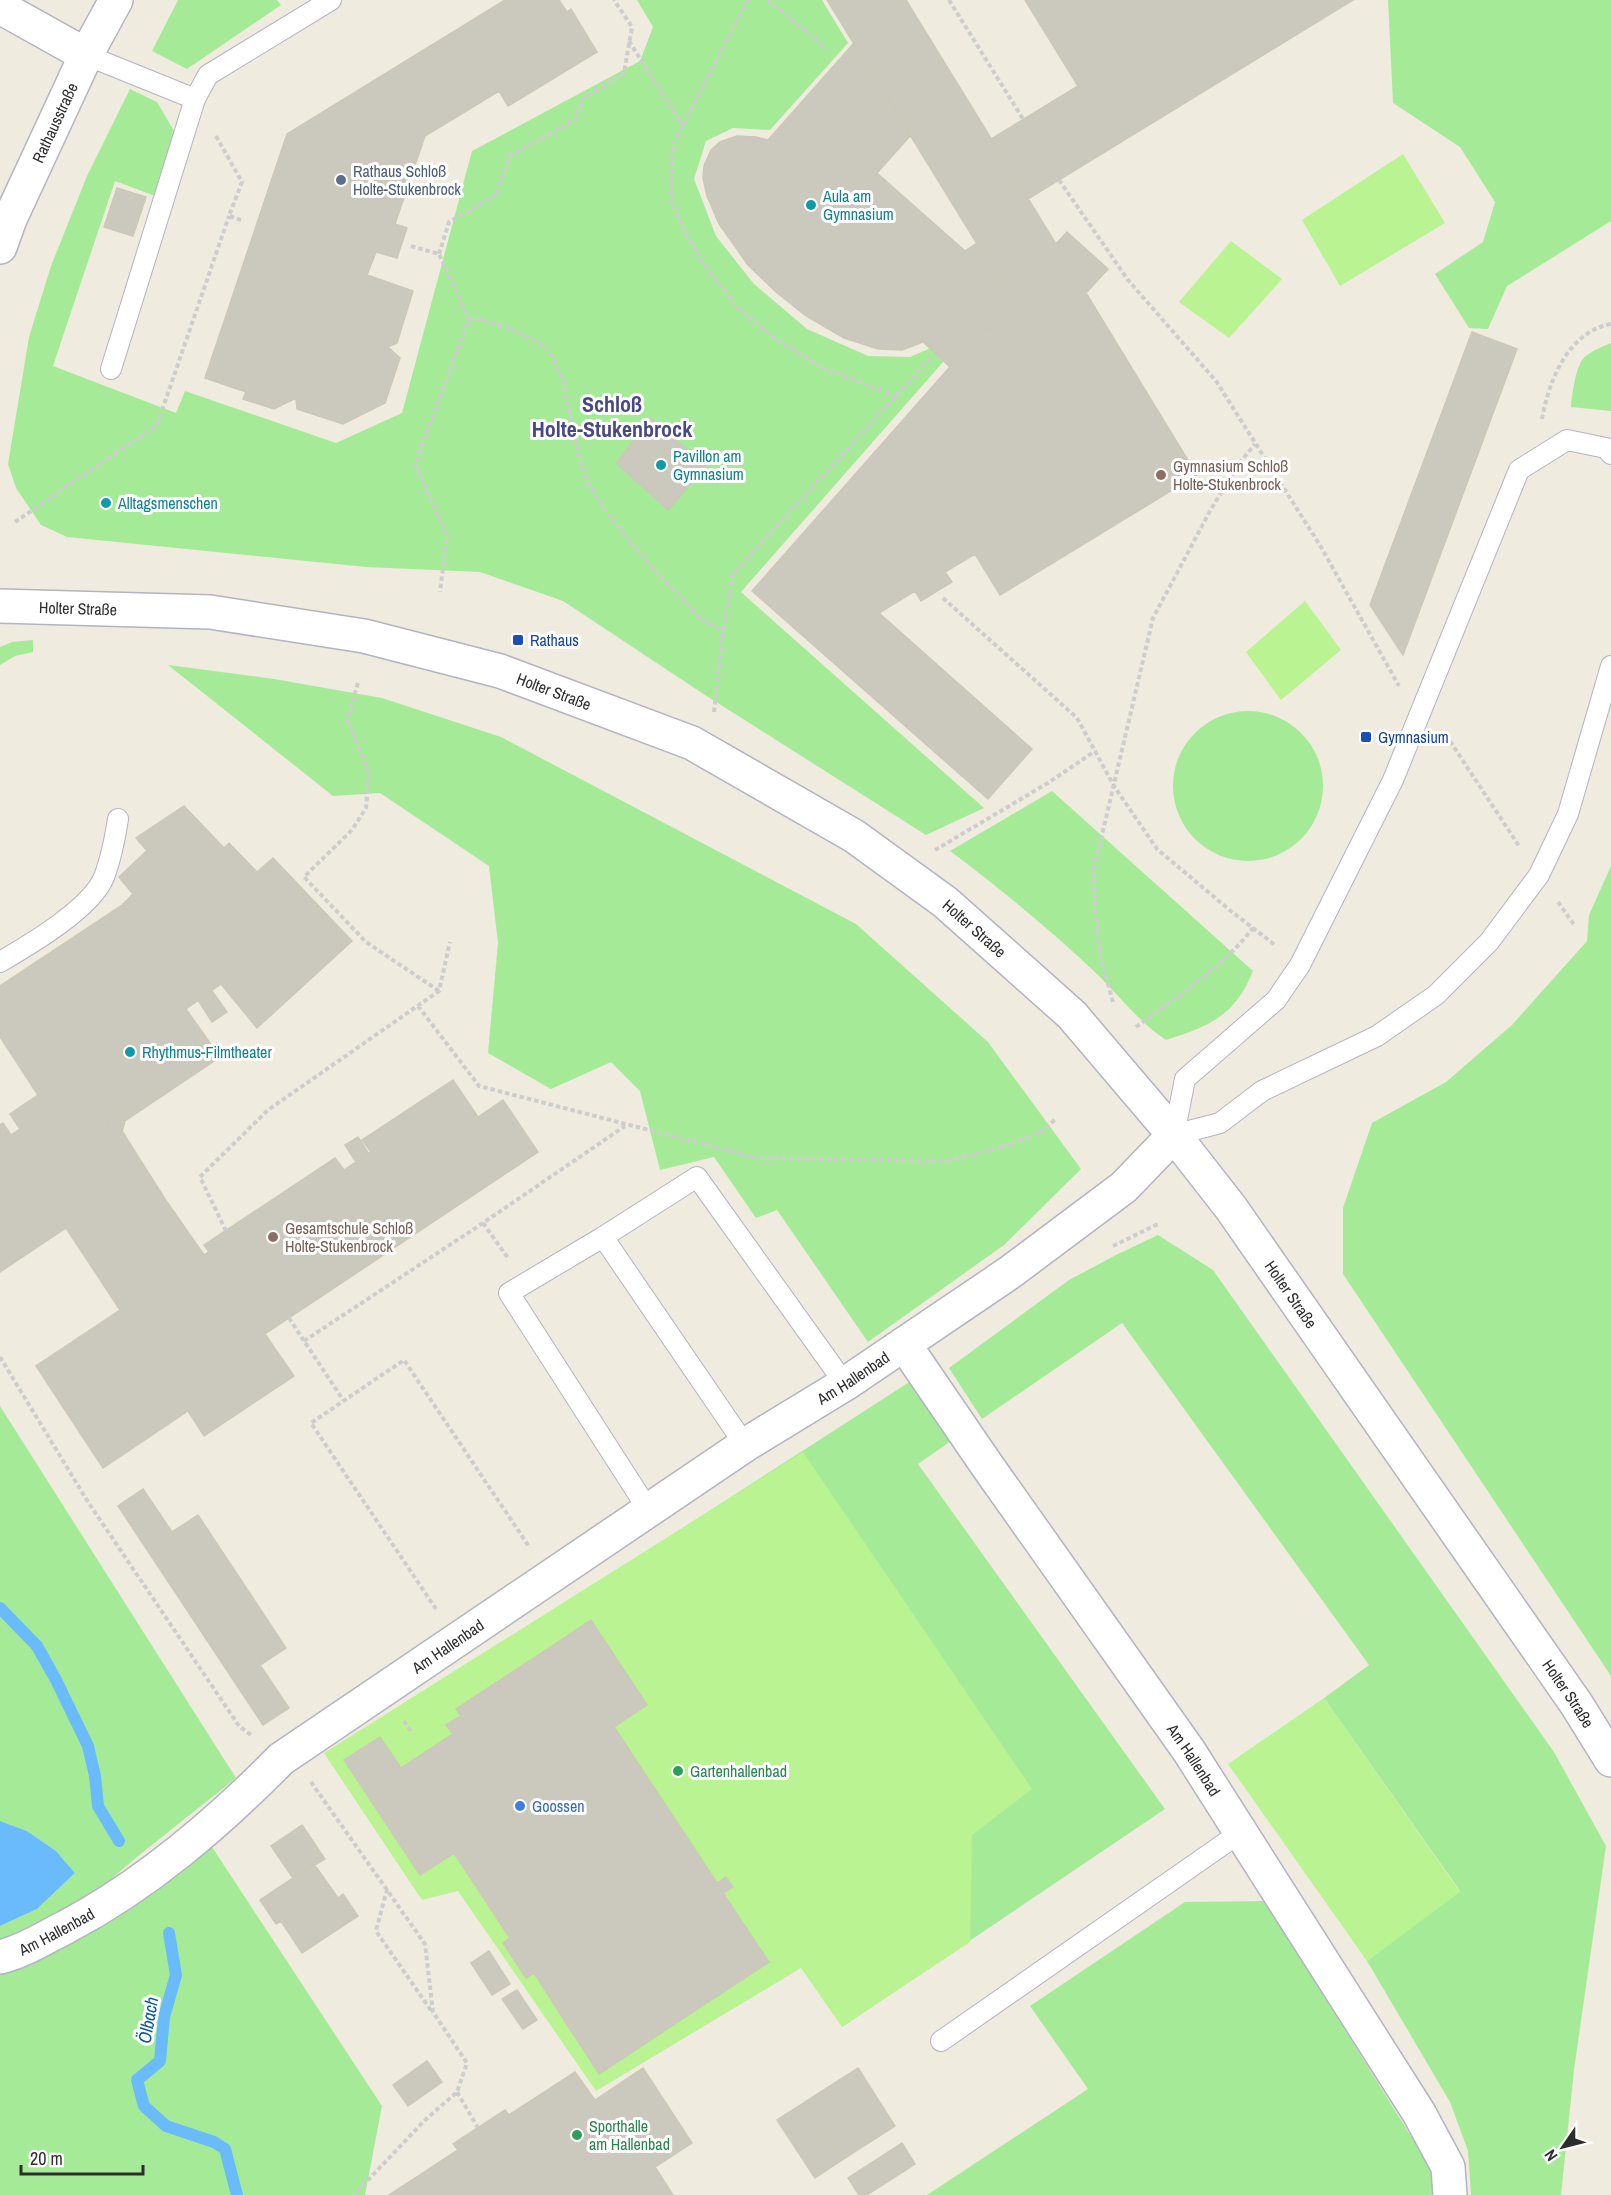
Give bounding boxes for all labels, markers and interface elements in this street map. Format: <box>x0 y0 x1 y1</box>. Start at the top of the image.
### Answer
street label: Rathausstraße <box>27 79 83 166</box>
place label: Rathaus Schloß Holte-Stukenbrock <box>353 160 461 200</box>
marker: Rathaus Schloß Holte-Stukenbrock <box>334 173 348 187</box>
place label: Aula am Gymnasium <box>822 185 894 225</box>
marker: Aula am Gymnasium <box>804 198 818 212</box>
district label: Schloß Holte-Stukenbrock <box>532 389 693 444</box>
place label: Pavillon am Gymnasium <box>673 445 744 485</box>
place label: Gymnasium Schloß Holte-Stukenbrock <box>1173 455 1288 495</box>
marker: Pavillon am Gymnasium <box>654 458 668 472</box>
marker: Gymnasium Schloß Holte-Stukenbrock <box>1154 468 1168 482</box>
place label: Alltagsmenschen <box>117 492 218 514</box>
marker: Alltagsmenschen <box>99 496 113 510</box>
street label: Holter Straße <box>39 596 117 620</box>
place label: Rathaus <box>530 629 579 651</box>
marker: Rathaus <box>511 633 525 647</box>
street label: Holter Straße <box>514 667 594 715</box>
place label: Gymnasium <box>1378 726 1449 748</box>
marker: Gymnasium <box>1359 730 1373 744</box>
street label: Holter Straße <box>938 894 1011 962</box>
place label: Rhythmus-Filmtheater <box>142 1041 272 1063</box>
marker: Rhythmus-Filmtheater <box>123 1045 137 1059</box>
place label: Gesamtschule Schloß Holte-Stukenbrock <box>285 1217 413 1257</box>
marker: Gesamtschule Schloß Holte-Stukenbrock <box>266 1230 280 1244</box>
street label: Holter Straße <box>1260 1256 1322 1333</box>
street label: Am Hallenbad <box>812 1346 894 1410</box>
street label: Am Hallenbad <box>407 1614 488 1679</box>
street label: Holter Straße <box>1537 1655 1599 1732</box>
street label: Am Hallenbad <box>1161 1718 1226 1800</box>
place label: Gartenhallenbad <box>690 1760 787 1782</box>
marker: Gartenhallenbad <box>671 1764 685 1778</box>
place label: Goossen <box>532 1795 585 1817</box>
marker: Goossen <box>513 1799 527 1813</box>
street label: Am Hallenbad <box>14 1903 98 1961</box>
water label: Ölbach <box>132 1995 164 2045</box>
place label: Sporthalle am Hallenbad <box>589 2115 670 2155</box>
north arrow <box>1533 2117 1593 2177</box>
marker: Sporthalle am Hallenbad <box>570 2128 584 2142</box>
scale bar <box>21 2138 142 2176</box>
text: N <box>1539 2145 1562 2166</box>
text: 20 m <box>30 2146 63 2171</box>

